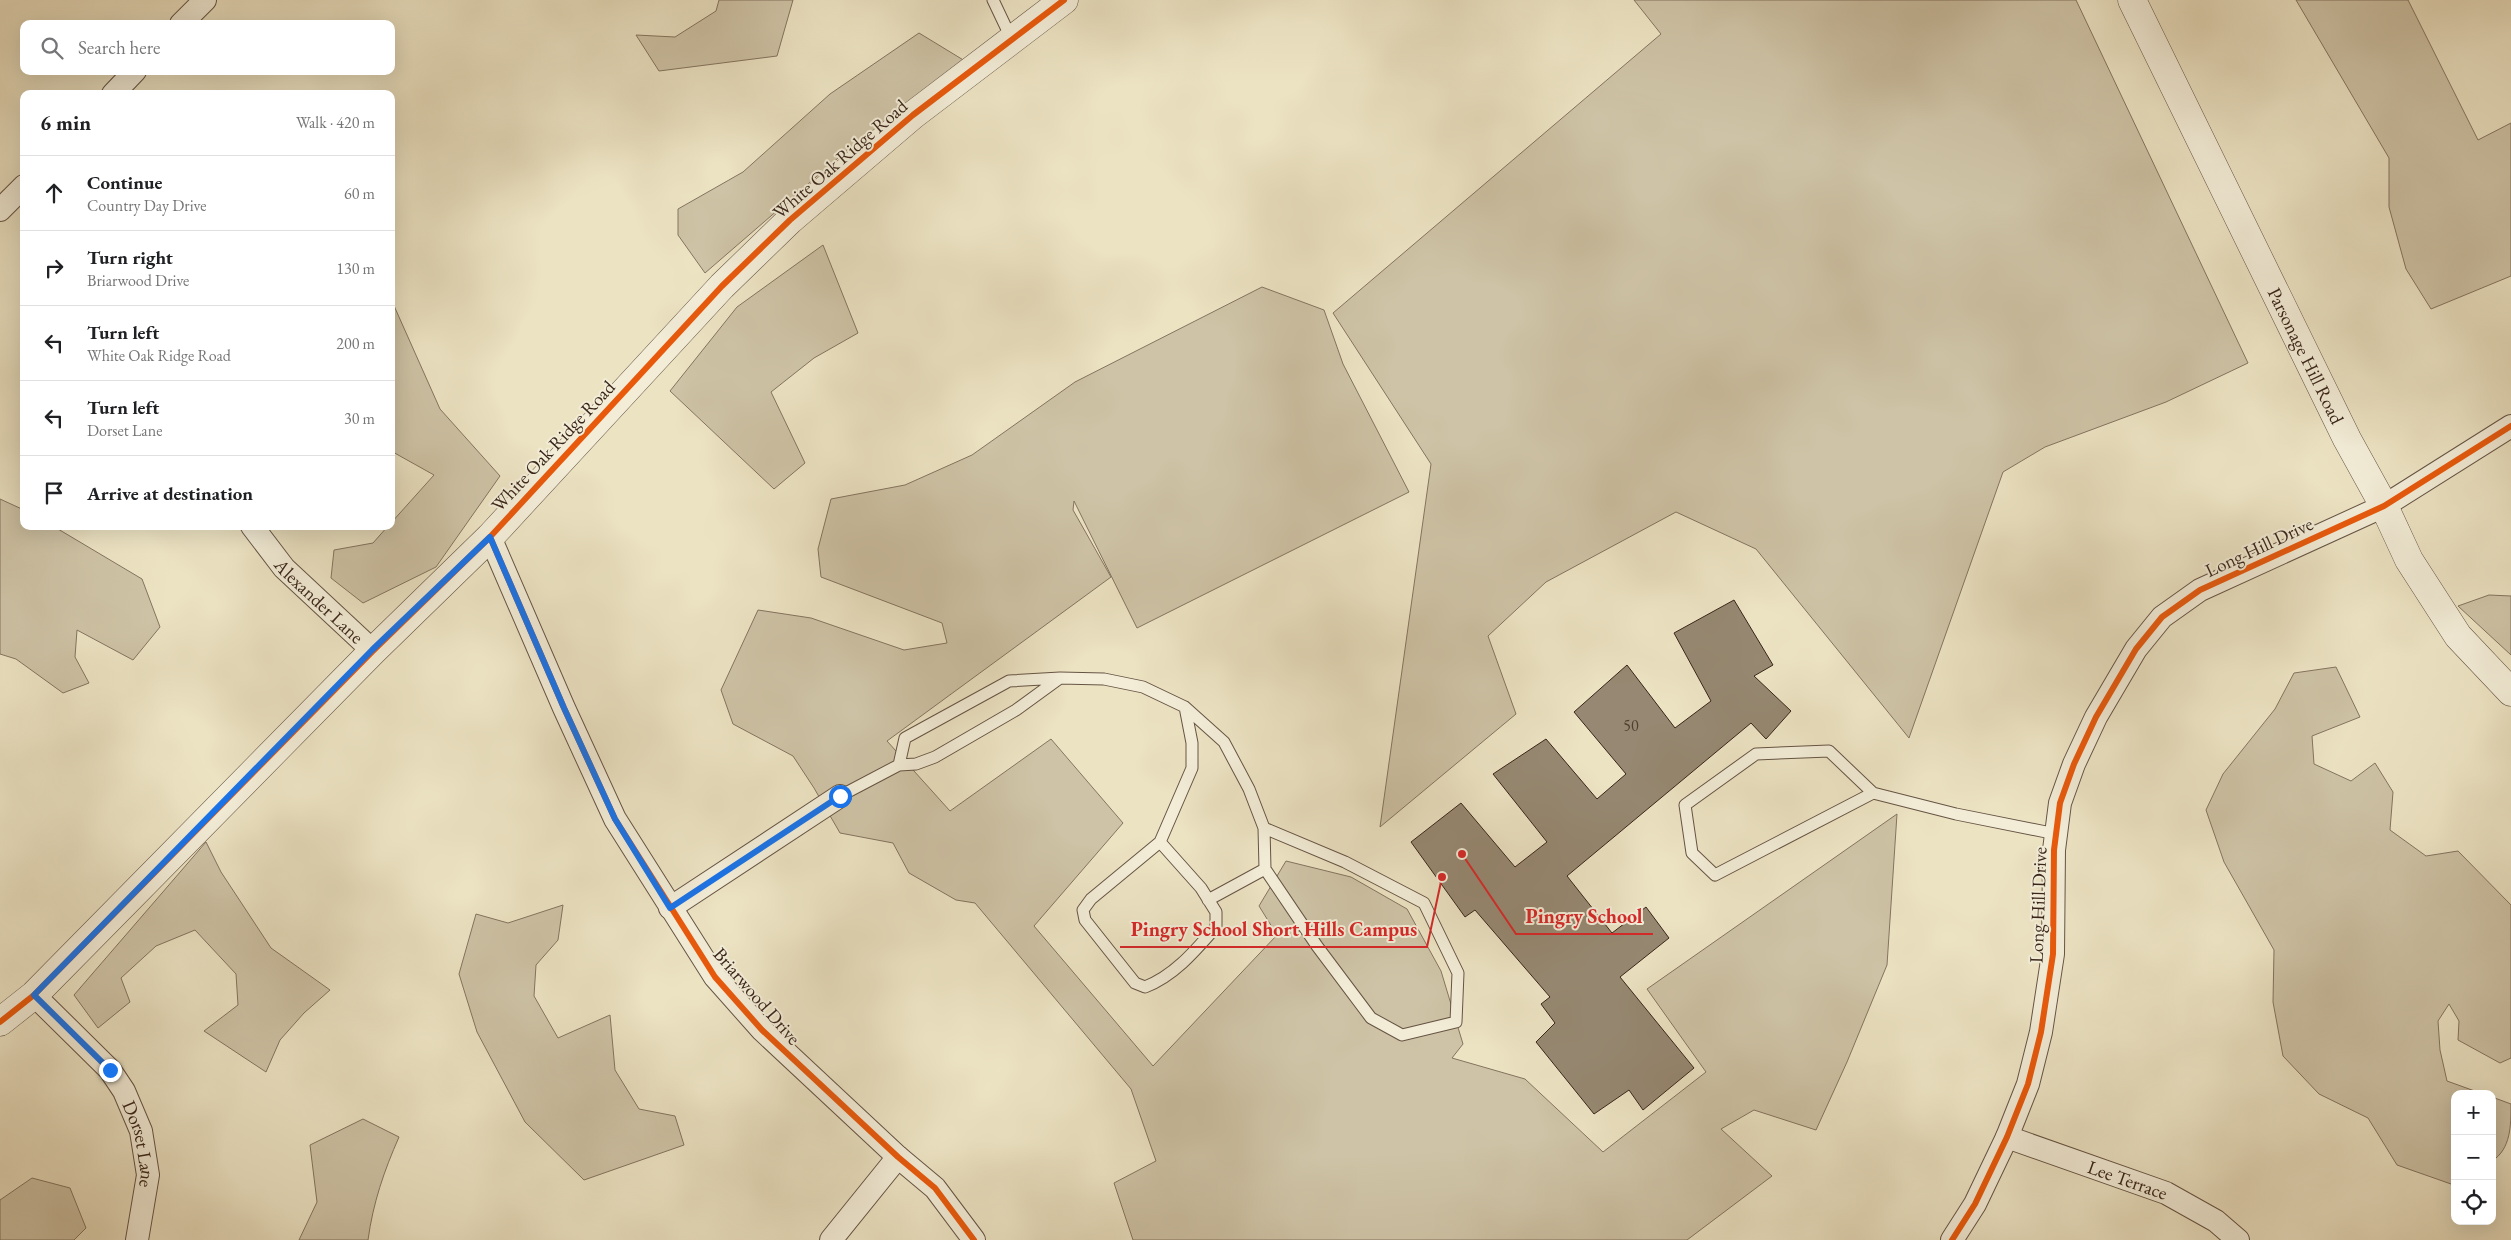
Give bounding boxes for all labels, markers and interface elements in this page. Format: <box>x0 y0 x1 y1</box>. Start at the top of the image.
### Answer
search box <box>20 20 395 75</box>
icon: search <box>38 34 66 62</box>
text: Search here <box>78 35 160 60</box>
street label: White Oak Ridge Road <box>767 93 913 224</box>
text: 6 min <box>40 109 91 136</box>
text: Walk · 420 m <box>296 112 375 133</box>
text: Continue <box>87 170 162 195</box>
icon: ahead <box>40 179 68 207</box>
text: 60 m <box>344 183 375 204</box>
text: Country Day Drive <box>87 195 206 216</box>
text: Turn right <box>87 245 173 270</box>
icon: right <box>40 254 68 282</box>
text: 130 m <box>336 258 375 279</box>
text: Briarwood Drive <box>87 270 189 291</box>
street label: Parsonage Hill Road <box>2262 283 2350 428</box>
text: Turn left <box>87 320 159 345</box>
icon: left <box>40 329 68 357</box>
text: 200 m <box>336 333 375 354</box>
text: White Oak Ridge Road <box>87 345 231 366</box>
street label: White Oak Ridge Road <box>486 375 621 517</box>
text: Turn left <box>87 395 159 420</box>
icon: left <box>40 404 68 432</box>
text: 30 m <box>344 408 375 429</box>
text: Dorset Lane <box>87 420 162 441</box>
icon: arrive <box>40 479 68 507</box>
text: Arrive at destination <box>87 481 253 506</box>
street label: Long Hill Drive <box>2201 511 2317 583</box>
street label: Alexander Lane <box>268 553 369 649</box>
house number: 50 <box>1623 715 1639 736</box>
route start <box>829 785 852 808</box>
street label: Long Hill Drive <box>2023 847 2053 963</box>
callout: Pingry School <box>1516 899 1653 934</box>
text: Pingry School <box>1526 903 1643 929</box>
callout: Pingry School Short Hills Campus <box>1120 912 1427 947</box>
text: Pingry School Short Hills Campus <box>1131 916 1417 942</box>
street label: Briarwood Drive <box>708 942 806 1050</box>
route end <box>99 1059 122 1082</box>
map controls <box>2451 1090 2496 1225</box>
button: + <box>2451 1090 2496 1135</box>
street label: Dorset Lane <box>117 1096 161 1190</box>
button: − <box>2451 1135 2496 1180</box>
street label: Lee Terrace <box>2085 1154 2171 1205</box>
button: locate <box>2451 1180 2496 1225</box>

